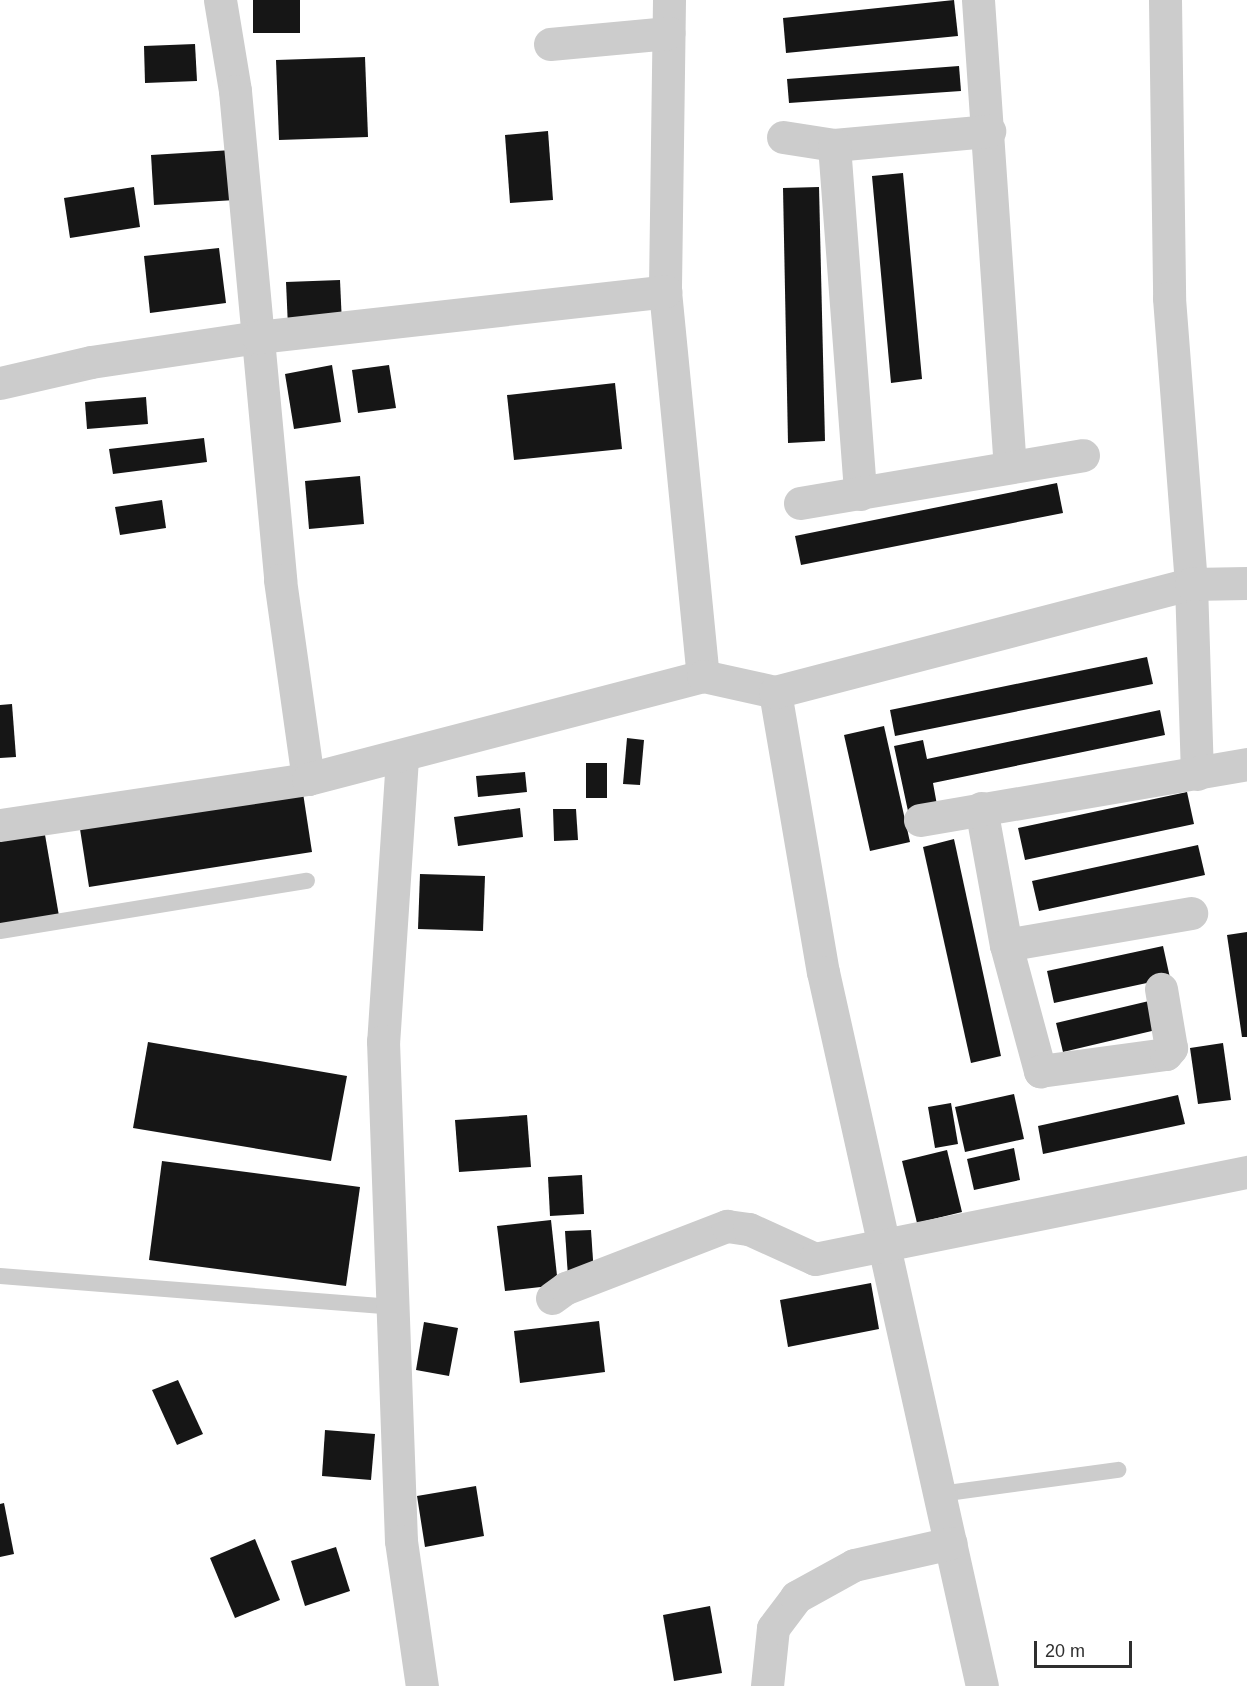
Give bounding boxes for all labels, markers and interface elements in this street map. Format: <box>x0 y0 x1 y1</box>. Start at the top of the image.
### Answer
scale bar <box>1037 1629 1134 1667</box>
text: 20 m <box>1045 1641 1085 1661</box>

